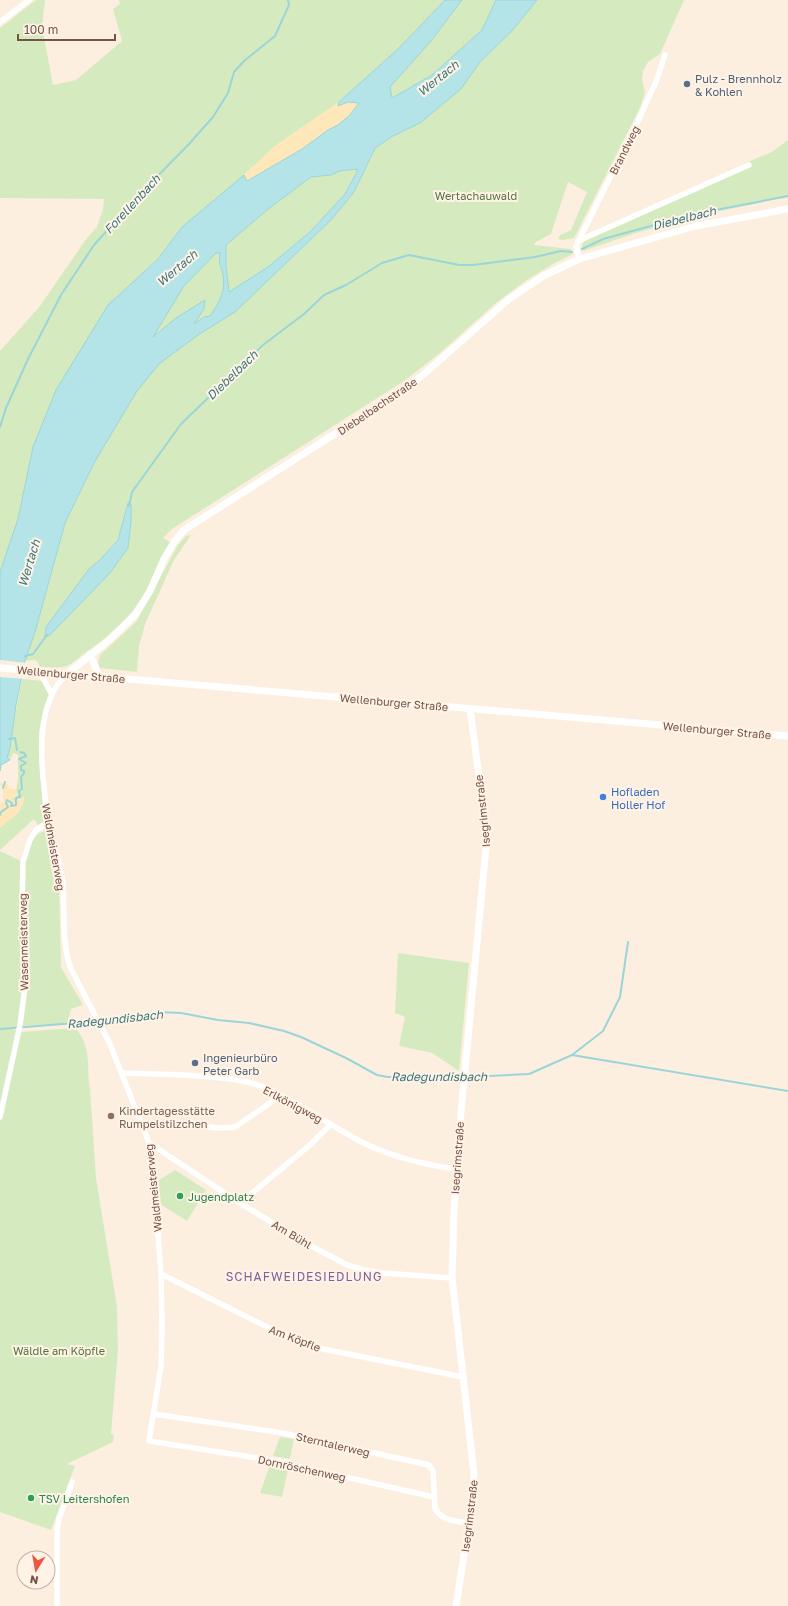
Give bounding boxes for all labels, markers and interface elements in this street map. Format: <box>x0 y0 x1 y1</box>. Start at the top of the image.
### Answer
scale bar <box>18 16 115 42</box>
text: 100 m <box>24 22 58 37</box>
water label: Wertach <box>414 57 462 99</box>
place label: Pulz - Brennholz & Kohlen <box>695 72 782 98</box>
marker: Pulz - Brennholz & Kohlen <box>682 79 692 89</box>
street label: Brandweg <box>606 123 642 177</box>
water label: Forellenbach <box>101 171 164 237</box>
park label: Wertachauwald <box>435 189 517 202</box>
water label: Diebelbach <box>651 203 718 233</box>
water label: Wertach <box>154 246 201 289</box>
water label: Diebelbach <box>203 347 261 403</box>
street label: Diebelbachstraße <box>335 375 419 437</box>
water label: Wertach <box>15 537 43 588</box>
street label: Wellenburger Straße <box>16 663 126 685</box>
street label: Wellenburger Straße <box>339 691 449 713</box>
street label: Wellenburger Straße <box>662 719 772 741</box>
street label: Isegrimstraße <box>472 774 492 848</box>
place label: Hofladen Holler Hof <box>611 785 665 811</box>
marker: Hofladen Holler Hof <box>598 792 608 802</box>
street label: Waldmeisterweg <box>40 802 68 892</box>
street label: Wasenmeisterweg <box>16 893 30 991</box>
water label: Radegundisbach <box>66 1006 164 1031</box>
place label: Ingenieurbüro Peter Garb <box>203 1051 278 1077</box>
marker: Ingenieurbüro Peter Garb <box>190 1058 200 1068</box>
water label: Radegundisbach <box>391 1069 488 1084</box>
street label: Erlkönigweg <box>261 1083 325 1125</box>
place label: Kindertagesstätte Rumpelstilzchen <box>119 1104 215 1130</box>
marker: Kindertagesstätte Rumpelstilzchen <box>106 1111 116 1121</box>
street label: Isegrimstraße <box>448 1121 466 1195</box>
street label: Waldmeisterweg <box>142 1143 164 1233</box>
place label: Jugendplatz <box>188 1190 254 1203</box>
marker: Jugendplatz <box>175 1191 185 1201</box>
street label: Am Bühl <box>270 1217 315 1251</box>
district label: SCHAFWEIDESIEDLUNG <box>226 1269 382 1284</box>
street label: Am Köpfle <box>267 1322 323 1354</box>
park label: Wäldle am Köpfle <box>13 1344 105 1357</box>
street label: Sterntalerweg <box>295 1429 371 1459</box>
street label: Dornröschenweg <box>257 1452 347 1484</box>
street label: Isegrimstraße <box>458 1479 480 1553</box>
place label: TSV Leitershofen <box>39 1492 129 1505</box>
marker: TSV Leitershofen <box>26 1493 36 1503</box>
north arrow <box>16 1550 56 1590</box>
text: N <box>29 1573 39 1587</box>

